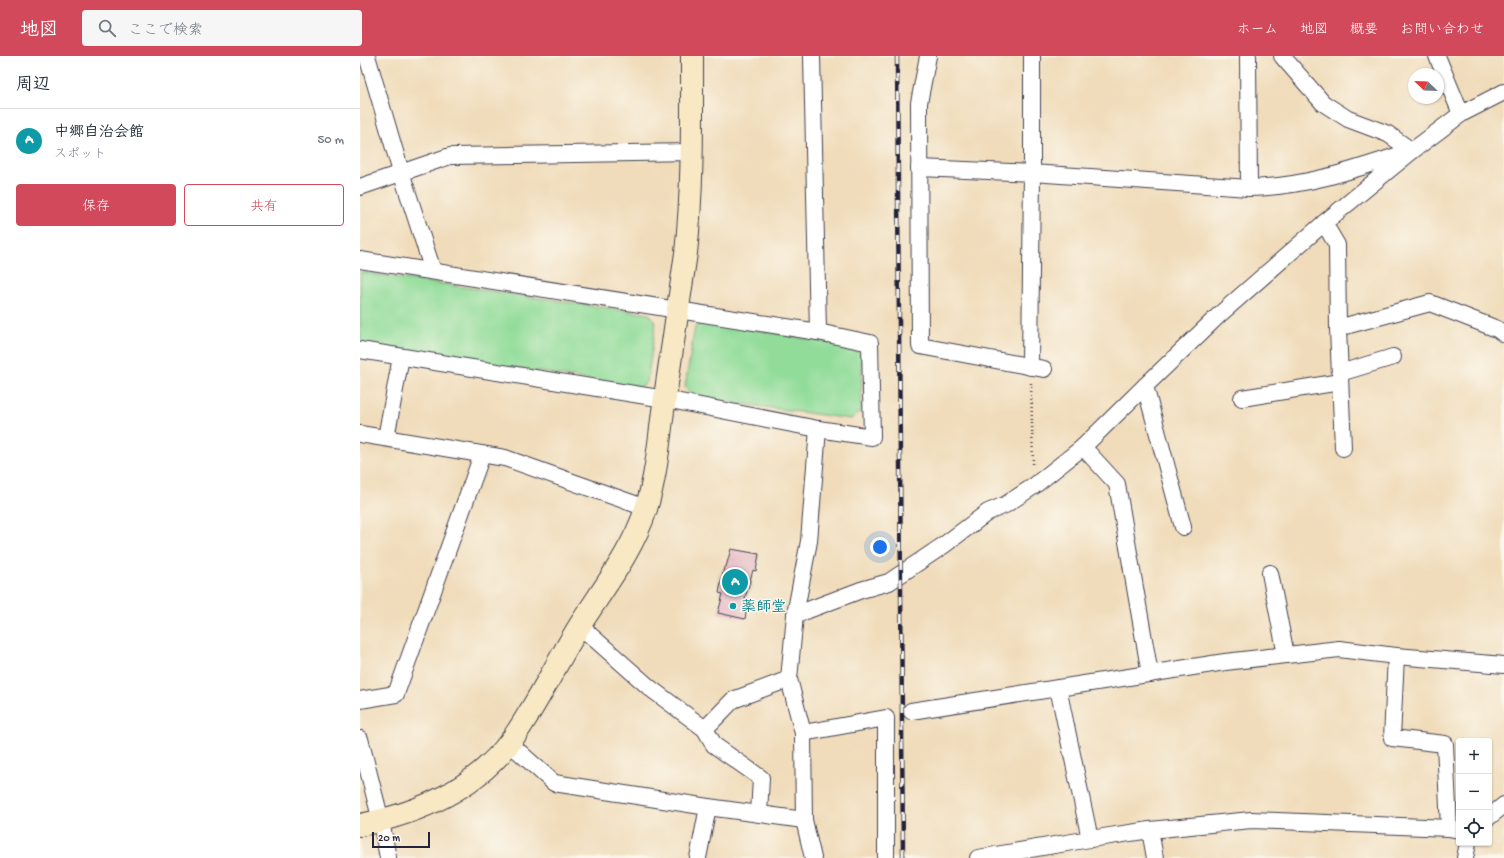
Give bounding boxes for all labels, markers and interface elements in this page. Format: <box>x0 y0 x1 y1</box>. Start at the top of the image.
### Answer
search box <box>82 10 362 46</box>
icon: search <box>96 17 118 39</box>
text: 地図 <box>20 20 58 43</box>
text: ここで検索 <box>128 22 203 40</box>
text: ホーム <box>1237 22 1278 39</box>
text: 地図 <box>1300 22 1328 39</box>
text: 概要 <box>1350 22 1378 39</box>
text: お問い合わせ <box>1400 22 1484 39</box>
north arrow <box>1408 68 1444 104</box>
text: 周辺 <box>16 76 50 96</box>
text: 中郷自治会館 <box>54 124 144 142</box>
text: A <box>25 133 33 148</box>
text: 50 m <box>317 133 344 148</box>
text: スポット <box>54 147 106 162</box>
button: 保存 <box>16 184 176 226</box>
button: 共有 <box>184 184 344 226</box>
your location <box>870 537 890 557</box>
pin: A <box>722 567 748 597</box>
place label: 薬師堂 <box>741 598 786 617</box>
marker: 薬師堂 <box>728 601 738 611</box>
map controls <box>1456 738 1492 846</box>
button: + <box>1456 738 1492 774</box>
button: − <box>1456 774 1492 810</box>
button: locate <box>1456 810 1492 846</box>
scale bar <box>372 830 430 849</box>
text: 20 m <box>378 833 400 845</box>

